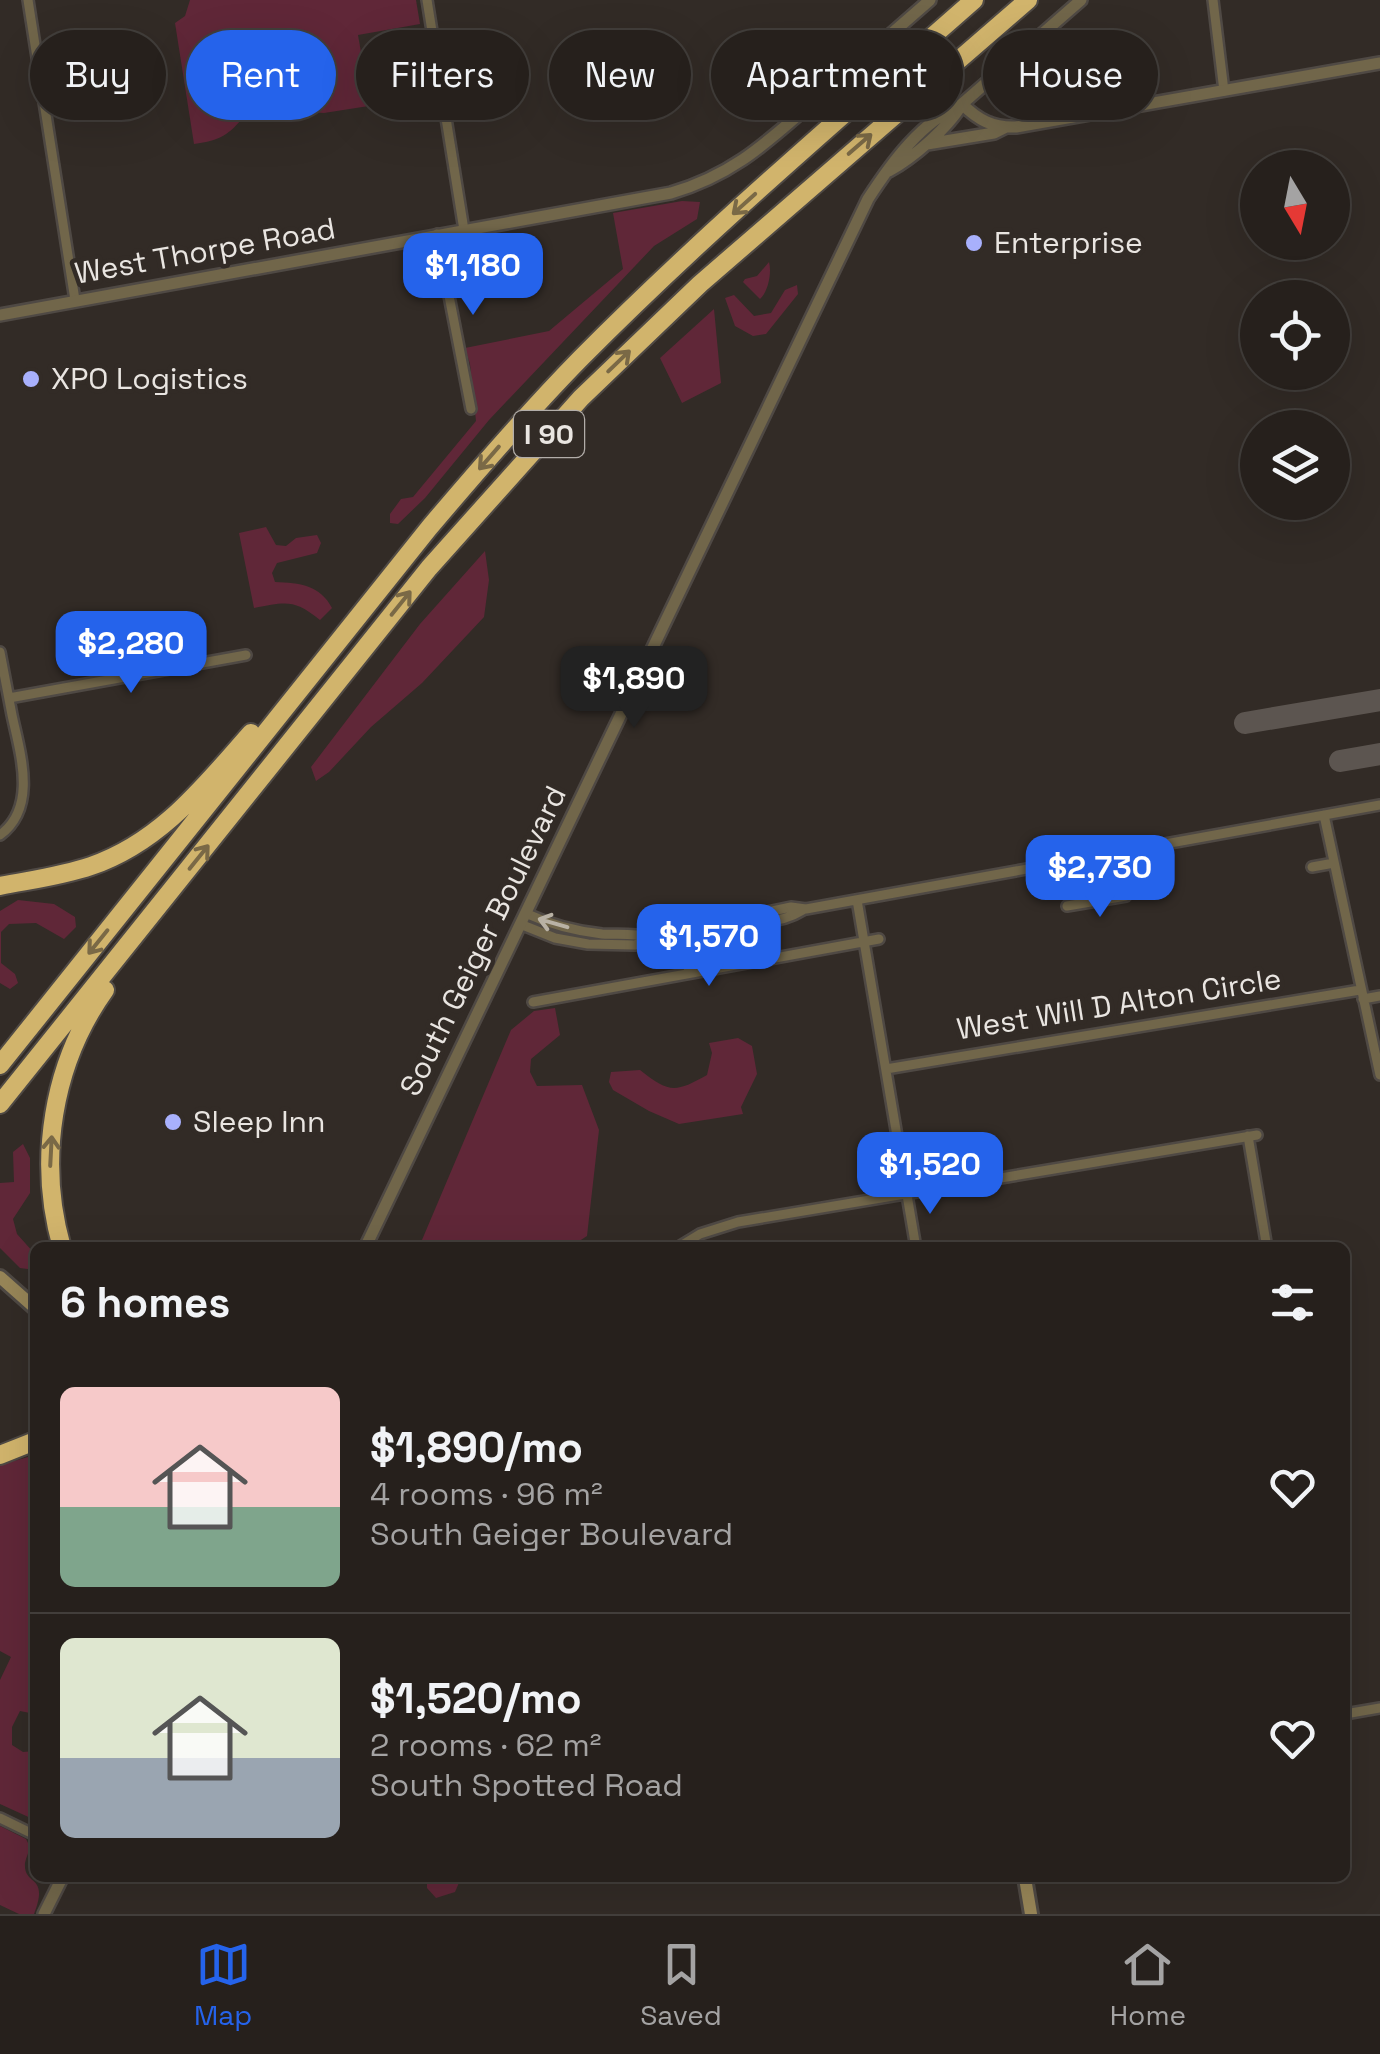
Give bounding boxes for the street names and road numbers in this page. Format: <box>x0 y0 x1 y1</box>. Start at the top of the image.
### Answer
street label: West Thorpe Road <box>71 208 338 293</box>
road number: I 90 <box>514 411 584 457</box>
street label: South Geiger Boulevard <box>390 779 575 1102</box>
street label: West Will D Alton Circle <box>954 959 1284 1048</box>

